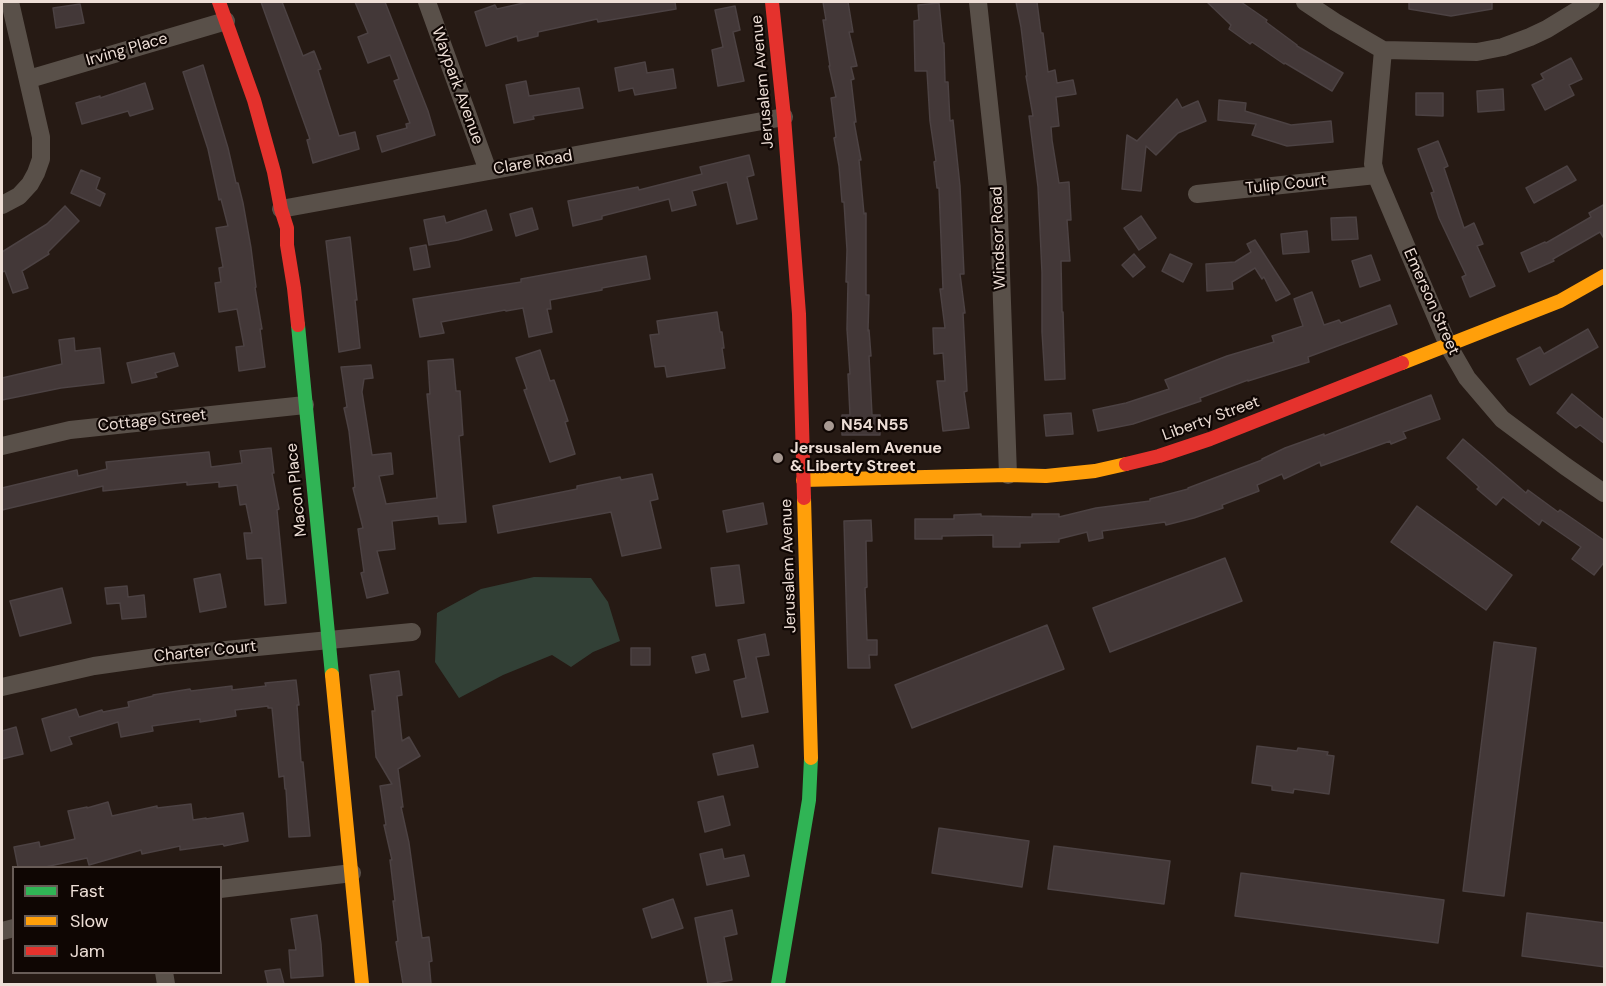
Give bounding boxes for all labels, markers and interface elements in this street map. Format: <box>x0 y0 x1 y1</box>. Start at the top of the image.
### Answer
street label: Jerusalem Avenue <box>748 14 778 150</box>
street label: Waypark Avenue <box>427 25 487 147</box>
street label: Irving Place <box>84 29 170 71</box>
street label: Clare Road <box>492 147 574 179</box>
street label: Tulip Court <box>1245 171 1327 199</box>
street label: Windsor Road <box>988 186 1010 290</box>
street label: Emerson Street <box>1399 246 1463 358</box>
street label: Liberty Street <box>1160 393 1262 445</box>
street label: Cottage Street <box>97 406 207 436</box>
place label: N54 N55 <box>841 416 908 436</box>
marker: N54 N55 <box>822 419 836 433</box>
place label: Jersusalem Avenue & Liberty Street <box>790 439 942 477</box>
street label: Macon Place <box>283 442 311 538</box>
marker: Jersusalem Avenue & Liberty Street <box>771 451 785 465</box>
street label: Jerusalem Avenue <box>777 498 801 634</box>
street label: Charter Court <box>153 637 257 667</box>
legend <box>12 866 222 974</box>
text: Fast <box>70 879 105 903</box>
text: Slow <box>70 909 109 933</box>
text: Jam <box>70 939 105 963</box>

